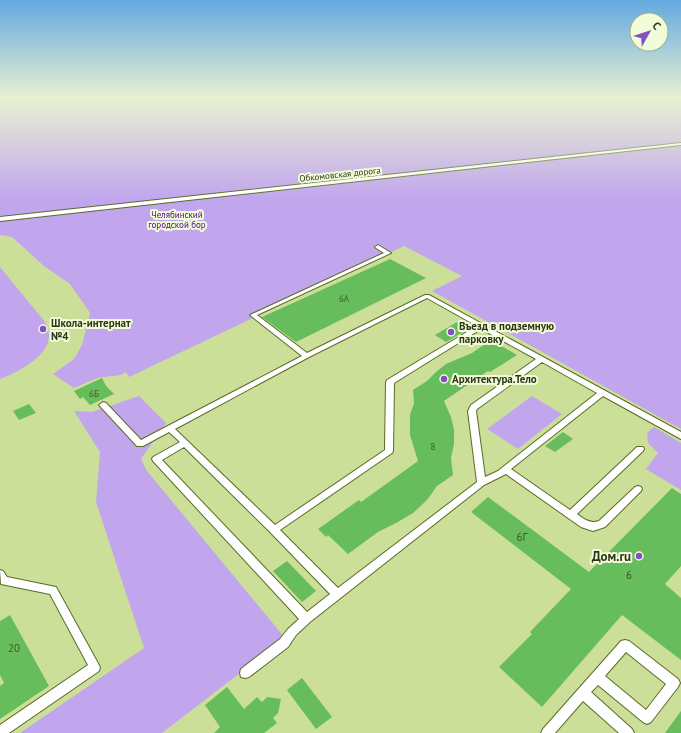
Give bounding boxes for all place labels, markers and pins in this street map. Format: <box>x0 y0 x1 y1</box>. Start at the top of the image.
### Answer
place label: Школа-интернат №4 <box>51 316 131 343</box>
place label: Въезд в подземную парковку <box>459 319 554 346</box>
marker: Школа-интернат №4 <box>38 324 48 334</box>
marker: Въезд в подземную парковку <box>446 327 456 337</box>
place label: Архитектура.Тело <box>452 372 537 386</box>
marker: Архитектура.Тело <box>439 374 449 384</box>
place label: Дом.ru <box>592 548 631 565</box>
marker: Дом.ru <box>634 551 644 561</box>

